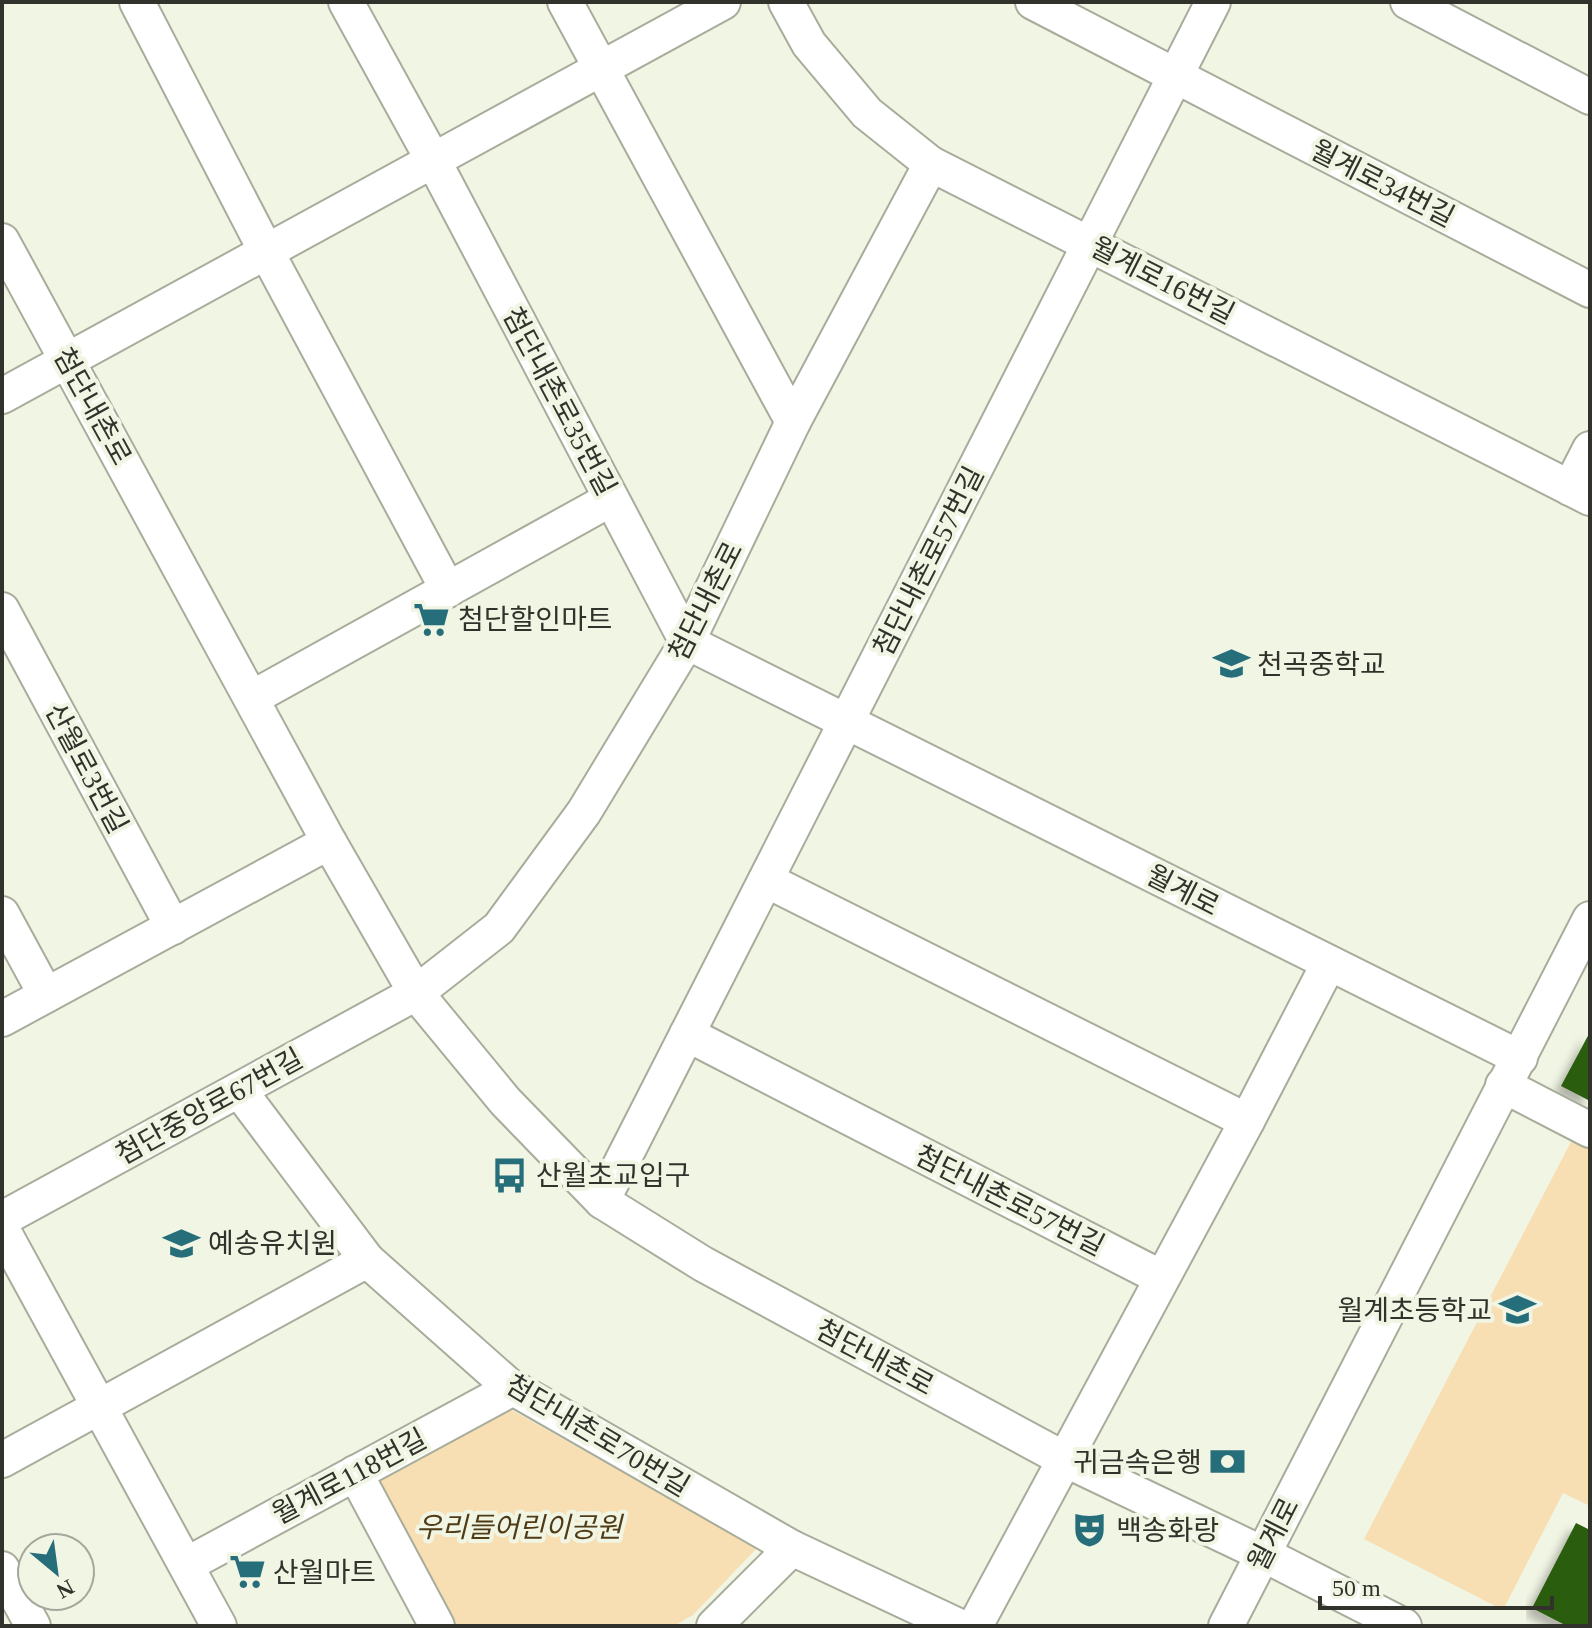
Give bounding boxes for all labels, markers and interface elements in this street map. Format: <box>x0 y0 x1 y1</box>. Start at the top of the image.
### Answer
street label: 월계로34번길 <box>1306 134 1460 233</box>
street label: 월계로16번길 <box>1086 231 1240 330</box>
street label: 첨단내촌로35번길 <box>497 302 622 500</box>
street label: 첨단내촌로 <box>48 342 137 470</box>
street label: 첨단내촌로57번길 <box>867 461 990 661</box>
street label: 첨단내촌로 <box>662 537 748 666</box>
supermarket icon: 첨단할인마트 <box>413 600 451 638</box>
place label: 첨단할인마트 <box>458 604 613 635</box>
school or university icon: 천곡중학교 <box>1212 645 1250 683</box>
place label: 천곡중학교 <box>1257 649 1386 680</box>
street label: 산월로3번길 <box>39 698 134 839</box>
street label: 월계로 <box>1141 859 1224 922</box>
street label: 첨단중앙로67번길 <box>111 1042 308 1170</box>
street label: 첨단내촌로57번길 <box>910 1139 1110 1262</box>
bus stop icon: 산월초교입구 <box>491 1156 529 1194</box>
place label: 산월초교입구 <box>536 1160 691 1191</box>
school or university icon: 예송유치원 <box>163 1224 201 1262</box>
place label: 예송유치원 <box>208 1228 337 1259</box>
school or university icon: 월계초등학교 <box>1499 1291 1537 1329</box>
place label: 월계초등학교 <box>1337 1295 1492 1326</box>
street label: 첨단내촌로 <box>811 1314 939 1401</box>
street label: 첨단내촌로70번길 <box>500 1368 695 1502</box>
street label: 월계로118번길 <box>267 1423 431 1530</box>
bank icon: 귀금속은행 <box>1209 1443 1247 1481</box>
place label: 귀금속은행 <box>1073 1447 1202 1478</box>
street label: 월계로 <box>1242 1493 1305 1576</box>
theatre icon: 백송화랑 <box>1071 1511 1109 1549</box>
park label: 우리들어린이공원 <box>416 1512 624 1543</box>
place label: 백송화랑 <box>1116 1515 1219 1546</box>
north arrow <box>16 1532 96 1612</box>
supermarket icon: 산월마트 <box>228 1553 266 1591</box>
place label: 산월마트 <box>273 1557 376 1588</box>
scale bar <box>1320 1560 1552 1610</box>
text: N <box>52 1574 78 1604</box>
text: 50 m <box>1332 1575 1381 1601</box>

